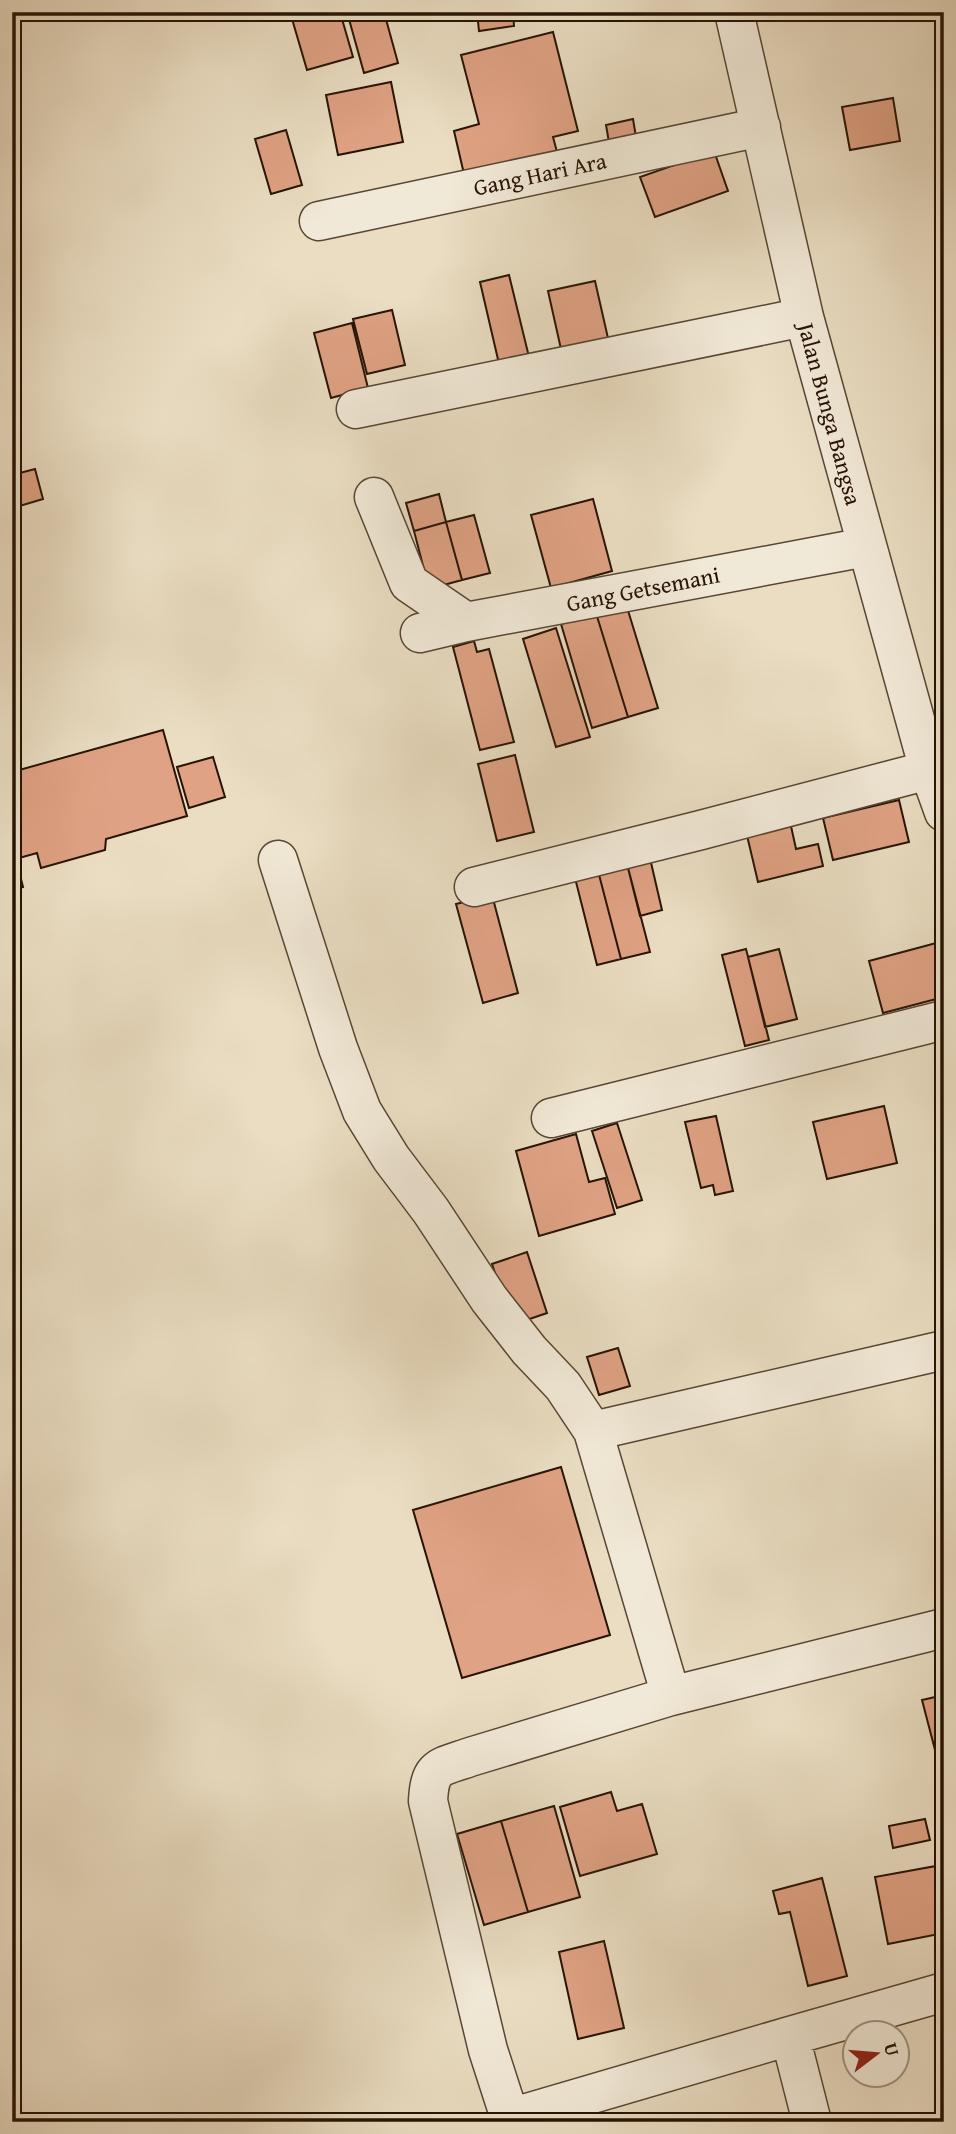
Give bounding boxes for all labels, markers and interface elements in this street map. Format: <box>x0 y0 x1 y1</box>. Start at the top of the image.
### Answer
street label: Gang Hari Ara <box>470 143 610 204</box>
street label: Jalan Bunga Bangsa <box>790 316 871 509</box>
street label: Gang Getsemani <box>564 557 722 620</box>
north arrow <box>841 2018 911 2088</box>
text: U <box>877 2039 908 2060</box>

